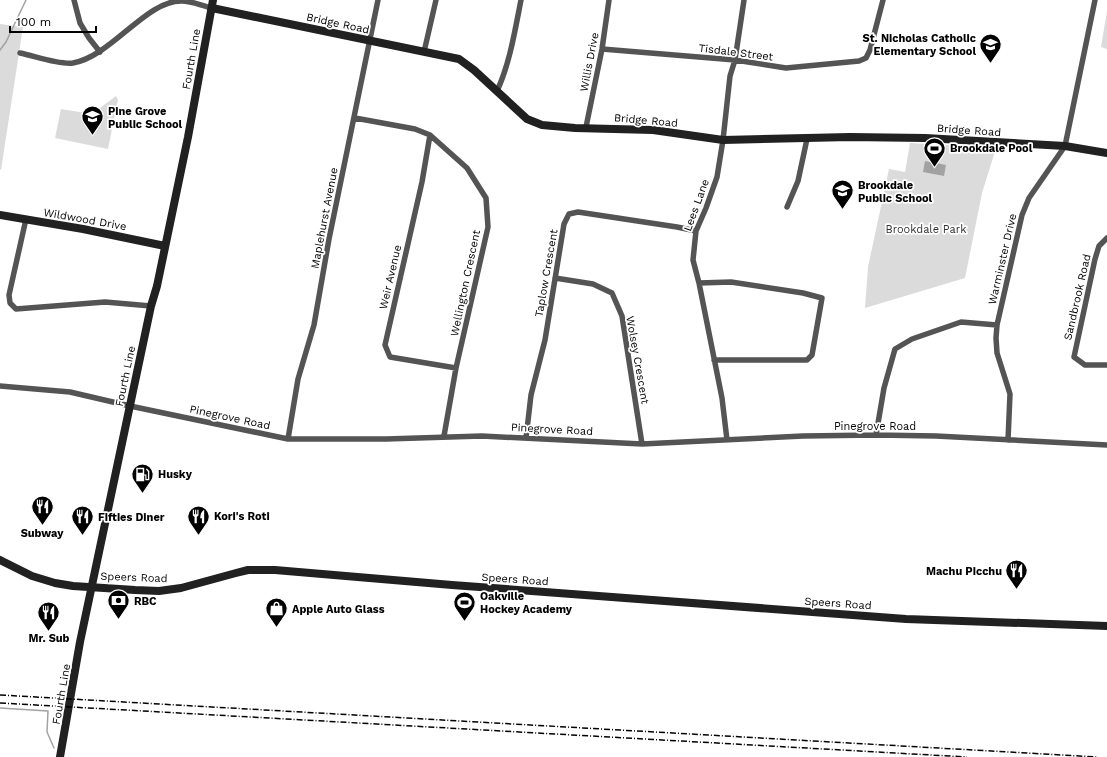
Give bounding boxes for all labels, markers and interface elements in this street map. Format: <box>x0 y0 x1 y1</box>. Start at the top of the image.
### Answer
scale bar <box>10 8 96 34</box>
street label: Bridge Road <box>305 10 371 37</box>
text: 100 m <box>16 15 51 29</box>
street label: Fourth Line <box>180 28 203 90</box>
street label: Willis Drive <box>577 31 602 93</box>
school or university icon: St. Nicholas Catholic Elementary School <box>978 31 1004 64</box>
place label: St. Nicholas Catholic Elementary School <box>863 32 976 58</box>
street label: Tisdale Street <box>698 41 774 64</box>
school or university icon: Pine Grove Public School <box>79 104 105 137</box>
place label: Pine Grove Public School <box>108 105 183 131</box>
street label: Bridge Road <box>613 111 679 130</box>
street label: Bridge Road <box>936 122 1001 139</box>
sports icon: Brookdale Pool <box>921 135 947 168</box>
place label: Brookdale Pool <box>950 142 1033 155</box>
street label: Maplehurst Avenue <box>308 166 341 270</box>
street label: Lees Lane <box>681 177 712 233</box>
school or university icon: Brookdale Public School <box>829 178 855 211</box>
place label: Brookdale Public School <box>858 179 933 205</box>
street label: Wildwood Drive <box>42 206 127 233</box>
street label: Warminster Drive <box>986 212 1019 306</box>
park label: Brookdale Park <box>886 223 966 236</box>
street label: Wellington Crescent <box>448 228 483 338</box>
street label: Taplow Crescent <box>532 228 561 318</box>
street label: Weir Avenue <box>377 244 404 311</box>
street label: Sandbrook Road <box>1061 253 1094 341</box>
street label: Wolsey Crescent <box>623 315 652 405</box>
street label: Fourth Line <box>113 345 138 408</box>
street label: Pinegrove Road <box>188 403 271 432</box>
street label: Pinegrove Road <box>834 420 916 433</box>
street label: Pinegrove Road <box>511 421 593 438</box>
fuel station icon: Husky <box>129 461 155 494</box>
place label: Husky <box>158 468 193 481</box>
restaurant icon: Subway <box>29 494 55 527</box>
restaurant icon: Kori's Roti <box>186 503 212 536</box>
restaurant icon: Fifties Diner <box>69 504 95 537</box>
place label: Kori's Roti <box>214 510 270 523</box>
place label: Fifties Diner <box>98 511 165 524</box>
place label: Subway <box>21 527 64 540</box>
restaurant icon: Machu Picchu <box>1004 558 1030 591</box>
place label: Machu Picchu <box>926 565 1002 578</box>
street label: Speers Road <box>100 570 168 585</box>
street label: Speers Road <box>481 571 549 588</box>
bank icon: RBC <box>105 588 131 621</box>
sports icon: Oakville Hockey Academy <box>452 589 478 622</box>
place label: Oakville Hockey Academy <box>480 590 573 616</box>
place label: RBC <box>134 595 157 608</box>
street label: Speers Road <box>804 595 872 612</box>
shop icon: Apple Auto Glass <box>264 596 290 629</box>
restaurant icon: Mr. Sub <box>36 599 62 632</box>
place label: Apple Auto Glass <box>292 603 385 616</box>
place label: Mr. Sub <box>28 632 70 645</box>
street label: Fourth Line <box>50 663 73 725</box>

